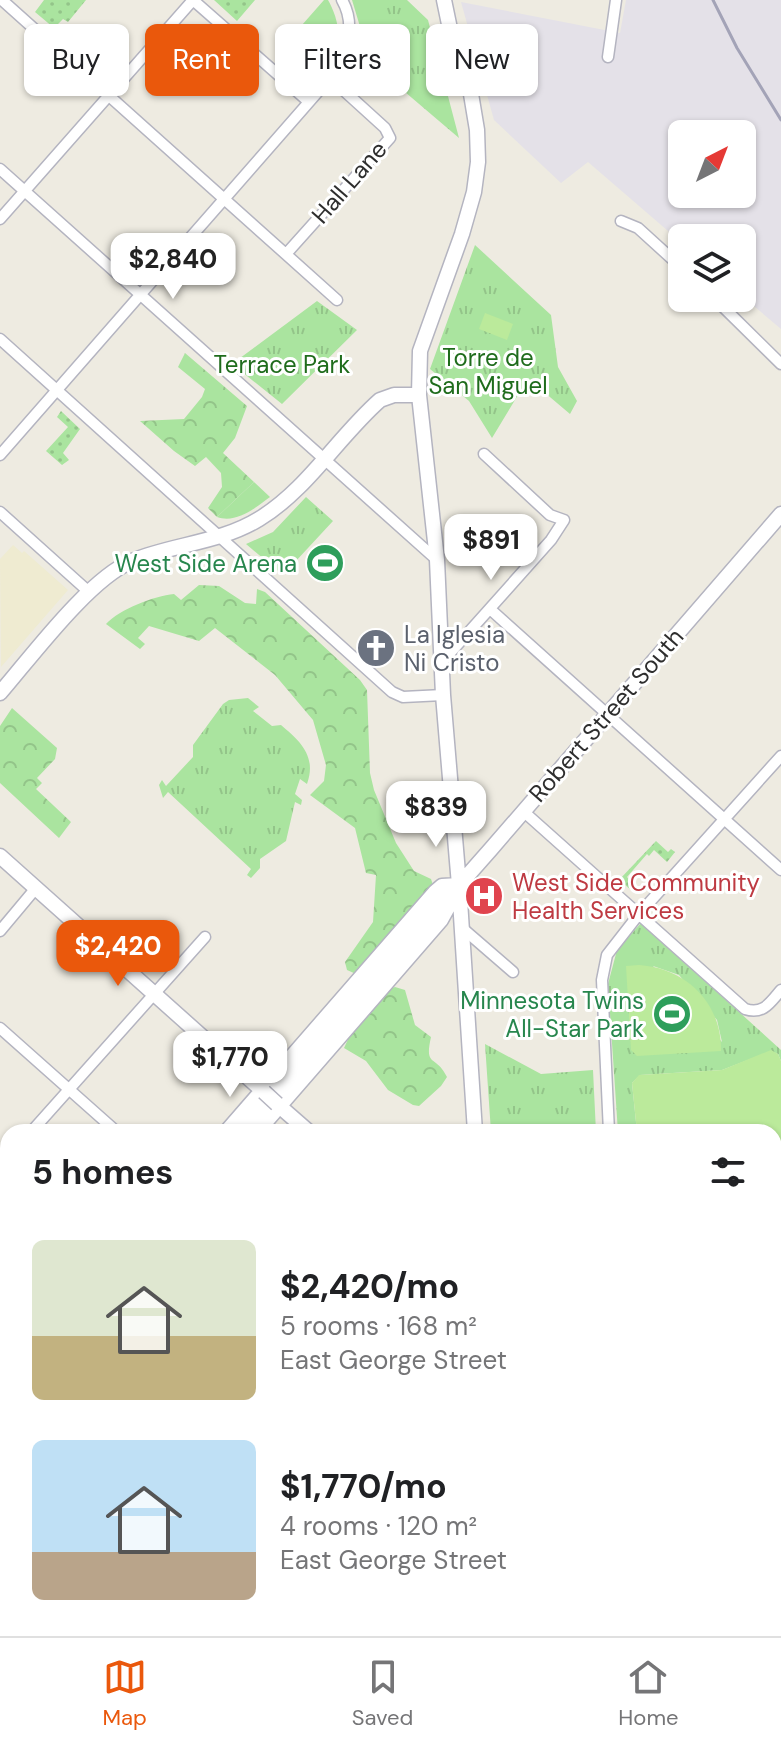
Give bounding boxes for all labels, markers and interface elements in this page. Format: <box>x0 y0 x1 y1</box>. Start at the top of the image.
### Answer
chip: Buy <box>24 24 129 96</box>
chip: Rent <box>145 24 259 96</box>
chip: Filters <box>275 24 410 96</box>
chip: New <box>426 24 538 96</box>
north arrow <box>668 120 756 208</box>
map controls <box>668 120 756 312</box>
street label: Hall Lane <box>305 134 393 230</box>
button: layers <box>668 224 756 312</box>
pin: $2,840 <box>108 233 238 301</box>
text: $2,840 <box>129 242 217 276</box>
park label: Torre de San Miguel <box>428 342 548 401</box>
park label: Terrace Park <box>214 349 350 380</box>
pin: $891 <box>444 514 538 582</box>
text: $891 <box>462 523 520 557</box>
sports icon: West Side Arena <box>304 542 346 584</box>
place label: West Side Arena <box>114 548 297 579</box>
place label: La Iglesia Ni Cristo <box>404 619 505 678</box>
street label: Robert Street South <box>522 622 690 808</box>
church icon: La Iglesia Ni Cristo <box>355 627 397 669</box>
pin: $839 <box>389 781 483 849</box>
text: $839 <box>404 790 468 824</box>
place label: West Side Community Health Services <box>512 867 760 926</box>
hospital icon: West Side Community Health Services <box>463 875 505 917</box>
pin: $2,420 <box>53 920 183 988</box>
text: $2,420 <box>74 929 162 963</box>
place label: Minnesota Twins All-Star Park <box>460 985 644 1044</box>
sports icon: Minnesota Twins All-Star Park <box>651 993 693 1035</box>
pin: $1,770 <box>165 1031 295 1099</box>
text: $1,770 <box>191 1040 269 1074</box>
text: 5 homes <box>32 1150 173 1195</box>
icon: filters <box>706 1150 750 1194</box>
text: $2,420/mo <box>280 1264 459 1309</box>
icon: home <box>96 1272 192 1368</box>
text: 5 rooms · 168 m² <box>280 1309 477 1343</box>
text: East George Street <box>280 1343 507 1377</box>
text: $1,770/mo <box>280 1464 447 1509</box>
icon: home <box>96 1472 192 1568</box>
text: 4 rooms · 120 m² <box>280 1509 477 1543</box>
text: East George Street <box>280 1543 507 1577</box>
tab: Map <box>102 1655 147 1732</box>
tab: Saved <box>352 1655 413 1732</box>
tab: Home <box>618 1655 679 1732</box>

